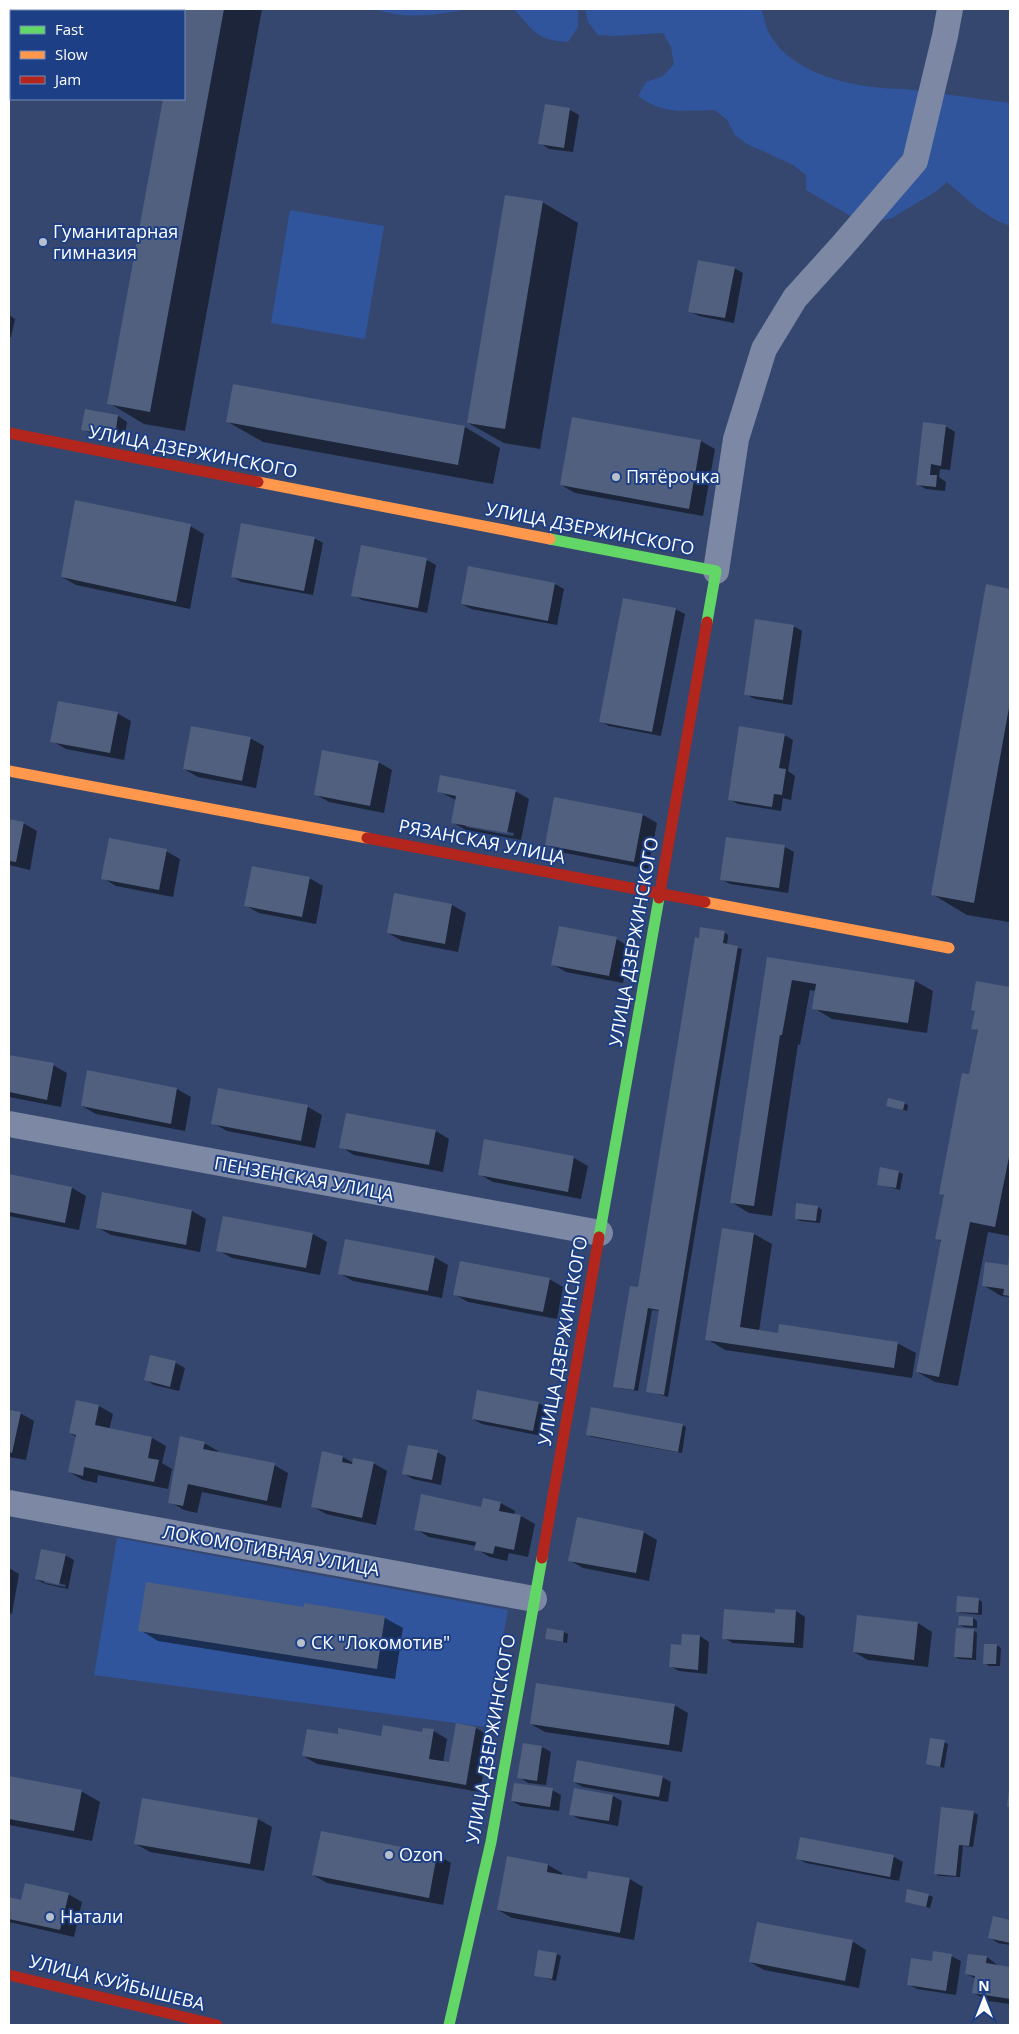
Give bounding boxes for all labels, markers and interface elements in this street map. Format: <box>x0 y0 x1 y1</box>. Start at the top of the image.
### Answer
legend <box>10 10 185 100</box>
text: Fast <box>55 19 84 39</box>
text: Slow <box>55 44 88 64</box>
text: Jam <box>53 69 81 89</box>
place label: Гуманитарная гимназия <box>53 219 178 264</box>
marker: Гуманитарная гимназия <box>37 236 49 248</box>
street label: УЛИЦА ДЗЕРЖИНСКОГО <box>87 419 300 483</box>
place label: Пятёрочка <box>626 464 720 488</box>
marker: Пятёрочка <box>610 471 622 483</box>
street label: УЛИЦА ДЗЕРЖИНСКОГО <box>484 496 697 560</box>
street label: РЯЗАНСКАЯ УЛИЦА <box>397 813 568 869</box>
street label: УЛИЦА ДЗЕРЖИНСКОГО <box>603 835 663 1048</box>
street label: ПЕНЗЕНСКАЯ УЛИЦА <box>212 1150 396 1206</box>
street label: УЛИЦА ДЗЕРЖИНСКОГО <box>532 1234 592 1447</box>
street label: ЛОКОМОТИВНАЯ УЛИЦА <box>161 1519 382 1581</box>
place label: СК "Локомотив" <box>311 1630 450 1654</box>
street label: УЛИЦА ДЗЕРЖИНСКОГО <box>460 1632 520 1845</box>
marker: СК "Локомотив" <box>295 1637 307 1649</box>
place label: Ozon <box>399 1842 443 1866</box>
marker: Ozon <box>383 1849 395 1861</box>
place label: Натали <box>60 1904 124 1928</box>
marker: Натали <box>44 1911 56 1923</box>
street label: УЛИЦА КУЙБЫШЕВА <box>27 1949 208 2016</box>
north arrow <box>959 1974 1009 2024</box>
text: N <box>978 1976 990 1995</box>

